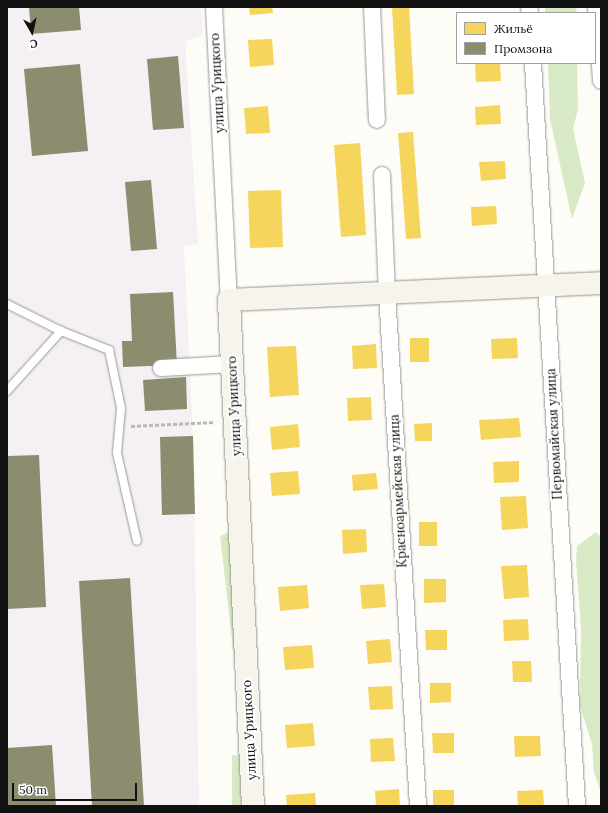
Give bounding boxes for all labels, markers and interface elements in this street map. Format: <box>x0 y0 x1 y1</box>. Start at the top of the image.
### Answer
north arrow <box>12 12 52 52</box>
legend <box>456 12 596 64</box>
text: Жильё <box>494 21 533 36</box>
street label: улица Урицкого <box>208 32 228 134</box>
text: С <box>29 36 39 51</box>
text: Промзона <box>494 41 552 56</box>
street label: улица Урицкого <box>225 355 245 457</box>
street label: Первомайская улица <box>544 368 566 500</box>
street label: Красноармейская улица <box>387 414 411 568</box>
street label: улица Урицкого <box>240 679 260 781</box>
scale bar <box>14 775 139 801</box>
text: 50 m <box>19 782 47 797</box>

